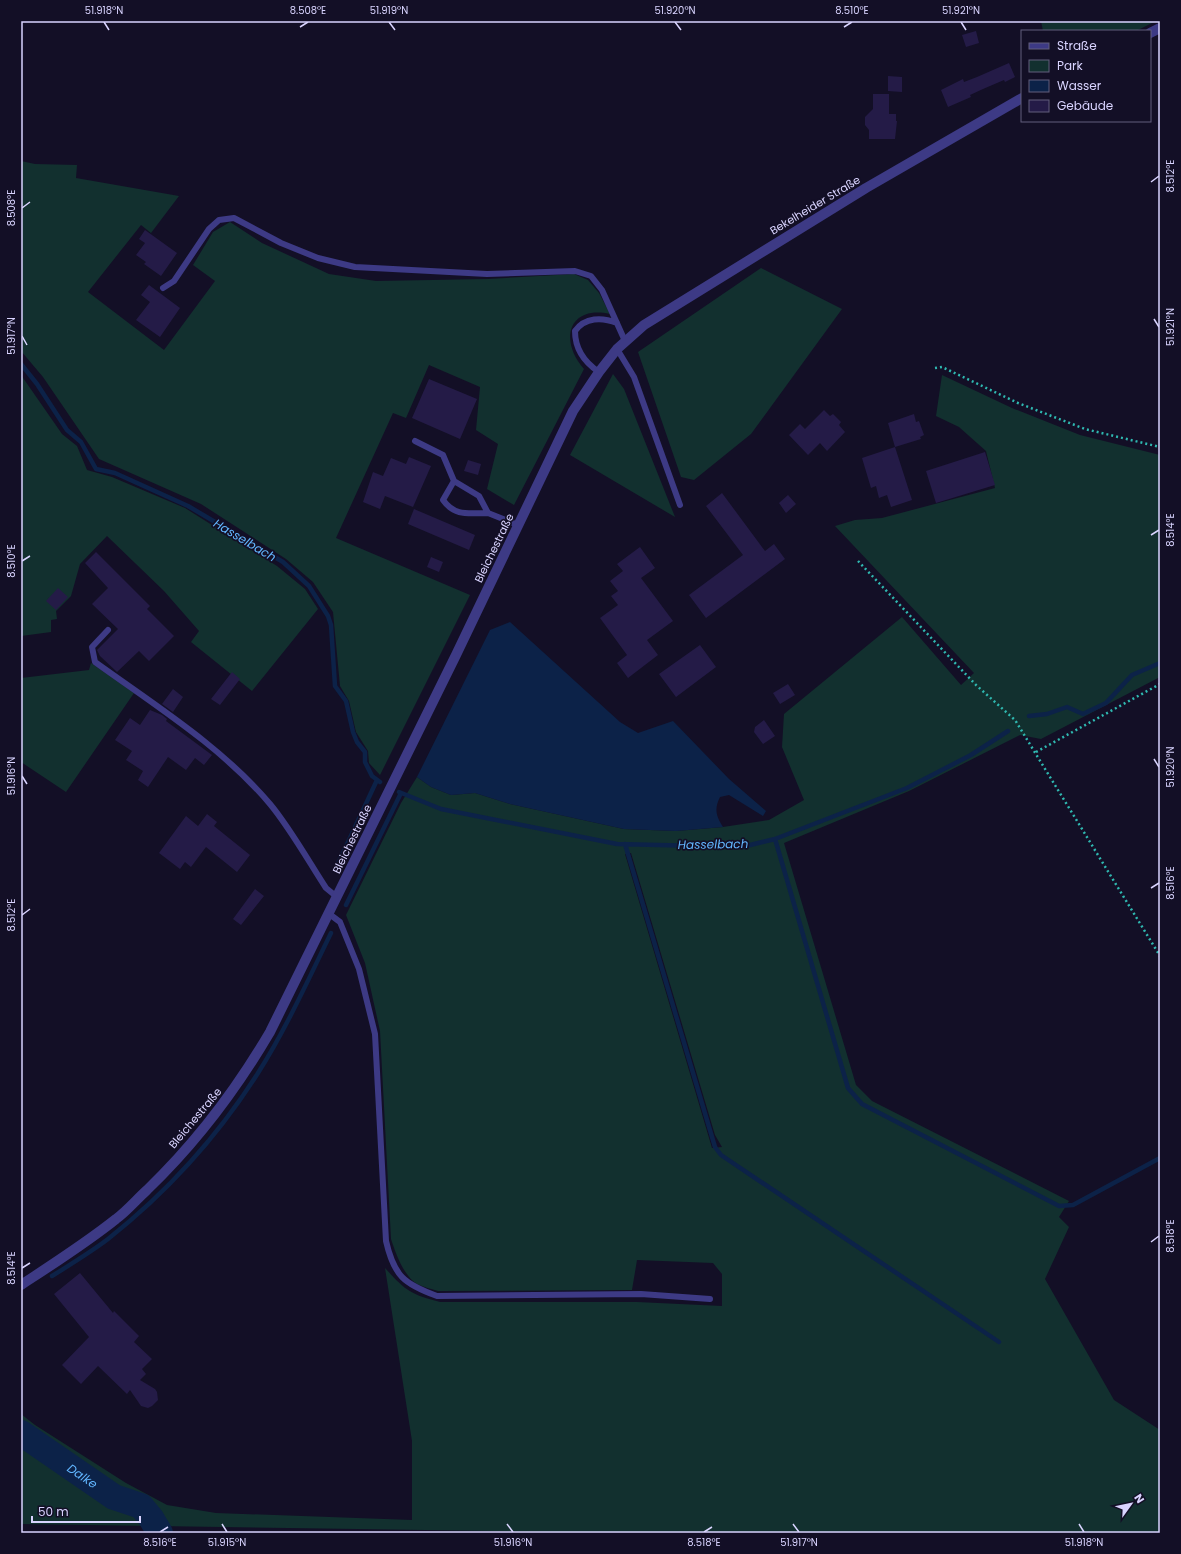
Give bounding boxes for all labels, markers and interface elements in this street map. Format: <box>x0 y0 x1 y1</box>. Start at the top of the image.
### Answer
text: 51.918°N <box>85 3 123 18</box>
text: 8.508°E <box>290 3 326 18</box>
text: 51.919°N <box>370 3 408 18</box>
text: 51.920°N <box>654 3 696 18</box>
text: 8.510°E <box>835 3 869 18</box>
text: 51.921°N <box>942 3 980 18</box>
legend <box>1021 30 1151 122</box>
text: Straße <box>1057 37 1097 54</box>
text: Park <box>1057 57 1084 74</box>
text: Wasser <box>1057 77 1102 94</box>
text: Gebäude <box>1057 97 1113 114</box>
text: 8.512°E <box>1163 160 1178 192</box>
street label: Bekelheider Straße <box>767 172 863 238</box>
text: 8.508°E <box>4 190 19 226</box>
text: 51.921°N <box>1163 308 1178 346</box>
text: 51.917°N <box>4 317 19 355</box>
street label: Bleichestraße <box>470 511 518 585</box>
text: 8.514°E <box>1163 513 1178 547</box>
water label: Hasselbach <box>210 515 280 565</box>
text: 8.510°E <box>4 544 19 578</box>
text: 51.920°N <box>1163 746 1178 788</box>
text: 51.916°N <box>4 757 19 795</box>
street label: Bleichestraße <box>328 802 376 876</box>
water label: Hasselbach <box>678 835 748 853</box>
text: 8.516°E <box>1163 866 1178 900</box>
text: 8.512°E <box>4 899 19 931</box>
street label: Bleichestraße <box>165 1084 225 1152</box>
text: 8.518°E <box>1163 1219 1178 1253</box>
text: 8.514°E <box>4 1251 19 1285</box>
water label: Dalke <box>64 1459 102 1492</box>
north arrow <box>1111 1484 1151 1524</box>
text: N <box>1130 1491 1148 1506</box>
scale bar <box>32 1498 140 1524</box>
text: 50 m <box>38 1503 69 1520</box>
text: 8.516°E <box>143 1535 177 1550</box>
text: 51.915°N <box>208 1535 246 1550</box>
text: 51.916°N <box>494 1535 532 1550</box>
text: 8.518°E <box>687 1535 721 1550</box>
text: 51.917°N <box>780 1535 818 1550</box>
text: 51.918°N <box>1065 1535 1103 1550</box>

